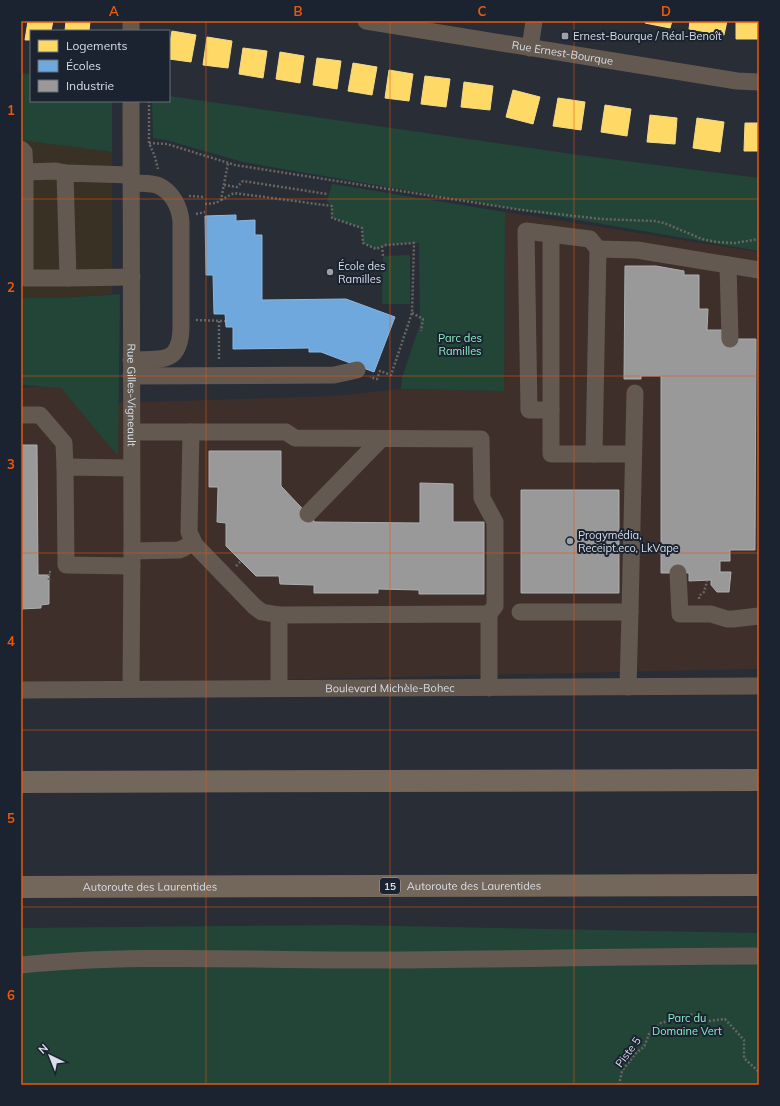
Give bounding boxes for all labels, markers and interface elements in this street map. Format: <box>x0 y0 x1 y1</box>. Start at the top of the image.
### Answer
text: A <box>109 3 119 19</box>
text: B <box>294 3 303 19</box>
text: C <box>478 3 487 19</box>
text: D <box>661 3 671 19</box>
place label: Ernest-Bourque / Réal-Benoît <box>573 29 722 43</box>
legend <box>30 30 170 102</box>
marker: Ernest-Bourque / Réal-Benoît <box>560 31 570 41</box>
text: Logements <box>66 38 127 53</box>
street label: Rue Ernest-Bourque <box>511 38 614 68</box>
text: Écoles <box>66 58 101 73</box>
text: Industrie <box>66 78 114 93</box>
text: 1 <box>7 102 15 118</box>
place label: École des Ramilles <box>338 259 386 286</box>
marker: École des Ramilles <box>325 267 335 277</box>
text: 2 <box>7 279 15 295</box>
park label: Parc des Ramilles <box>438 331 482 358</box>
street label: Rue Gilles-Vigneault <box>125 343 139 447</box>
text: 3 <box>7 456 15 472</box>
place label: Progymédia, Receipt.eco, LkVape <box>578 528 679 555</box>
marker: Progymédia, Receipt.eco, LkVape <box>565 536 575 546</box>
text: 4 <box>7 633 15 649</box>
street label: Boulevard Michèle-Bohec <box>325 681 455 695</box>
text: 5 <box>7 810 15 826</box>
road number: 15 <box>380 878 400 894</box>
street label: Autoroute des Laurentides <box>83 879 217 894</box>
street label: Autoroute des Laurentides <box>407 879 541 893</box>
text: 6 <box>7 987 15 1003</box>
park label: Parc du Domaine Vert <box>652 1011 722 1038</box>
street label: Piste 5 <box>612 1034 644 1070</box>
north arrow <box>30 1036 70 1076</box>
text: N <box>35 1041 51 1057</box>

